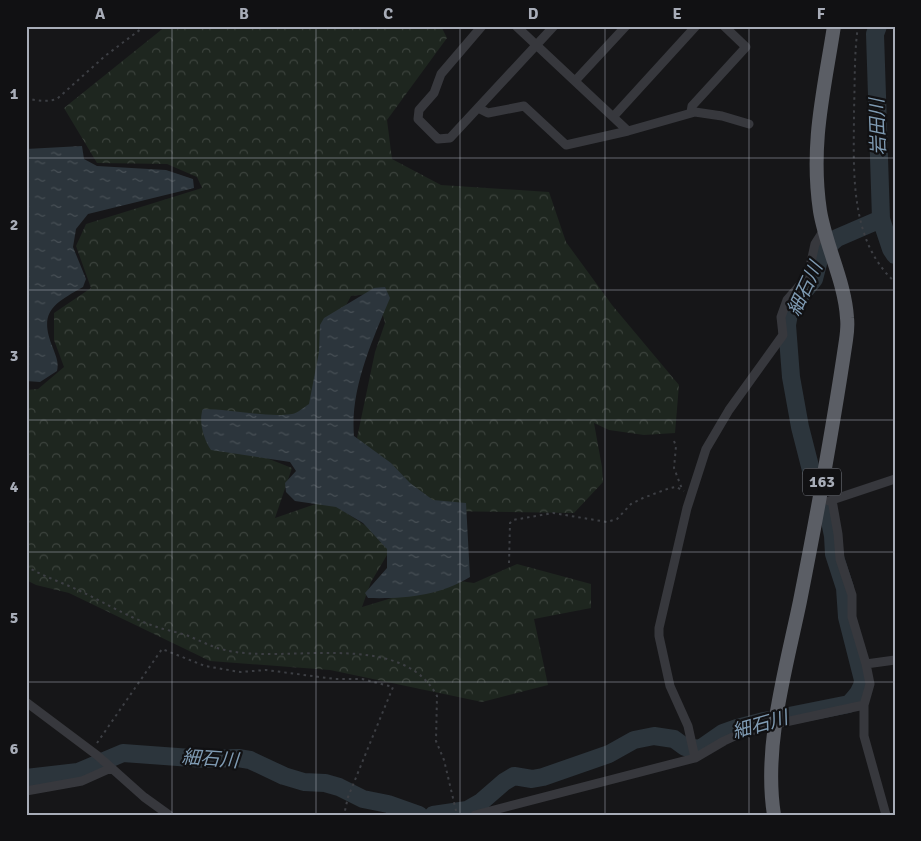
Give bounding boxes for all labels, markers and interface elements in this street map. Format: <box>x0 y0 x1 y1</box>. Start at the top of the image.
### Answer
text: A <box>95 4 106 24</box>
text: B <box>239 4 249 24</box>
text: C <box>383 4 393 24</box>
text: D <box>528 4 539 24</box>
text: E <box>672 4 682 24</box>
text: F <box>817 4 826 24</box>
text: 1 <box>10 84 19 104</box>
water label: 岩田川 <box>865 96 891 156</box>
text: 2 <box>10 215 18 235</box>
water label: 細石川 <box>782 256 829 320</box>
text: 3 <box>10 346 18 366</box>
road number: 163 <box>803 468 841 496</box>
text: 4 <box>10 477 19 497</box>
text: 5 <box>10 608 18 628</box>
water label: 細石川 <box>729 705 793 744</box>
text: 6 <box>10 739 19 759</box>
water label: 細石川 <box>181 745 241 773</box>

